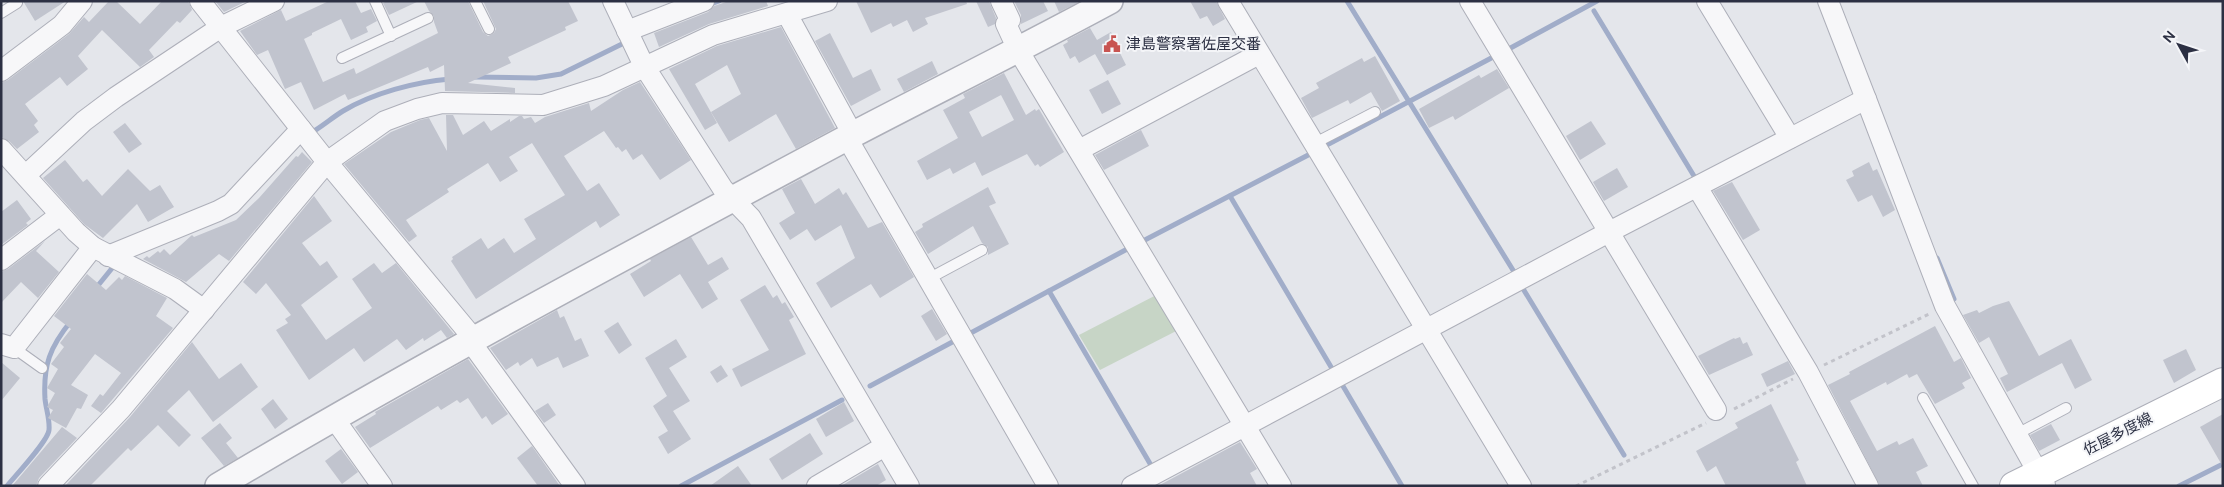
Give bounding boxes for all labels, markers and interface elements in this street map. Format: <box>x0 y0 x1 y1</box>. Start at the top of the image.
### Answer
north arrow <box>2154 20 2204 70</box>
text: N <box>2159 27 2179 46</box>
public building icon: 津島警察署佐屋交番 <box>1102 34 1122 54</box>
place label: 津島警察署佐屋交番 <box>1126 34 1261 54</box>
street label: 佐屋多度線 <box>2080 408 2156 460</box>

